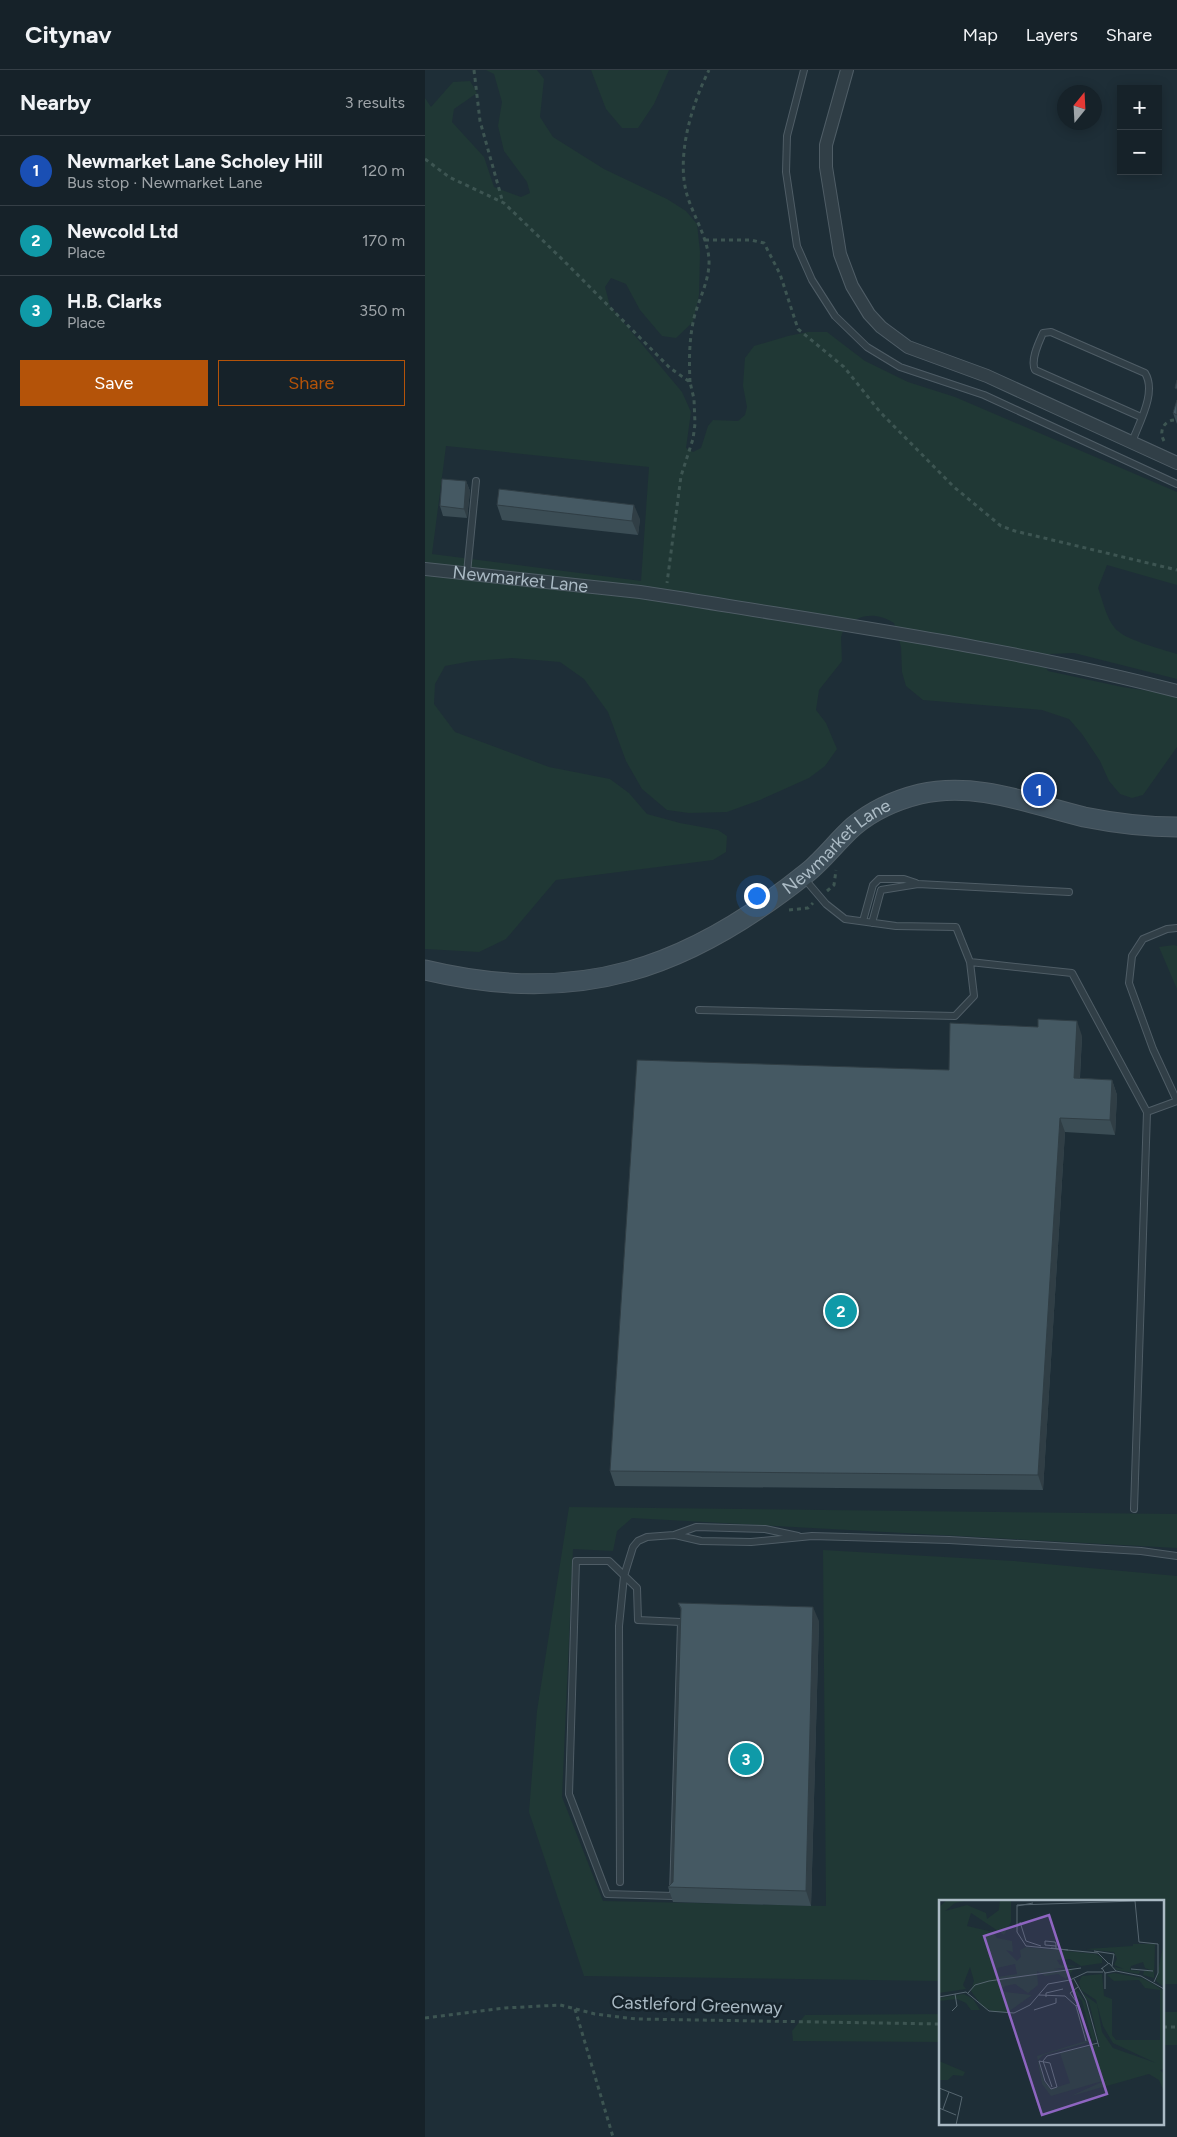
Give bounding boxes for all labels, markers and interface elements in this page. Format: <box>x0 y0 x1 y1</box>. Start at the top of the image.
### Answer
text: Citynav <box>25 20 112 49</box>
text: Map <box>963 24 998 46</box>
text: Layers <box>1026 24 1078 46</box>
text: Share <box>1106 24 1152 46</box>
north arrow <box>1057 85 1102 130</box>
map controls <box>1117 85 1162 175</box>
button: + <box>1117 85 1162 130</box>
text: Nearby <box>20 90 91 115</box>
text: 3 results <box>345 93 405 112</box>
button: − <box>1117 130 1162 175</box>
text: Newmarket Lane Scholey Hill <box>67 150 323 173</box>
text: 1 <box>33 161 39 180</box>
text: 120 m <box>362 161 405 180</box>
text: Bus stop · Newmarket Lane <box>67 173 262 192</box>
text: Newcold Ltd <box>67 220 178 243</box>
text: 2 <box>31 231 41 250</box>
text: 170 m <box>362 231 405 250</box>
text: Place <box>67 243 105 262</box>
text: H.B. Clarks <box>67 290 162 313</box>
text: 3 <box>32 301 40 320</box>
text: 350 m <box>359 301 405 320</box>
text: Place <box>67 313 105 332</box>
button: Save <box>20 360 208 406</box>
button: Share <box>218 360 405 406</box>
street label: Newmarket Lane <box>452 561 590 597</box>
pin: 1 <box>1023 771 1055 809</box>
street label: Newmarket Lane <box>778 794 894 899</box>
your location <box>744 883 770 909</box>
pin: 2 <box>825 1292 857 1330</box>
pin: 3 <box>730 1740 762 1778</box>
inset map <box>939 1900 1165 2124</box>
street label: Castleford Greenway <box>611 1991 783 2019</box>

